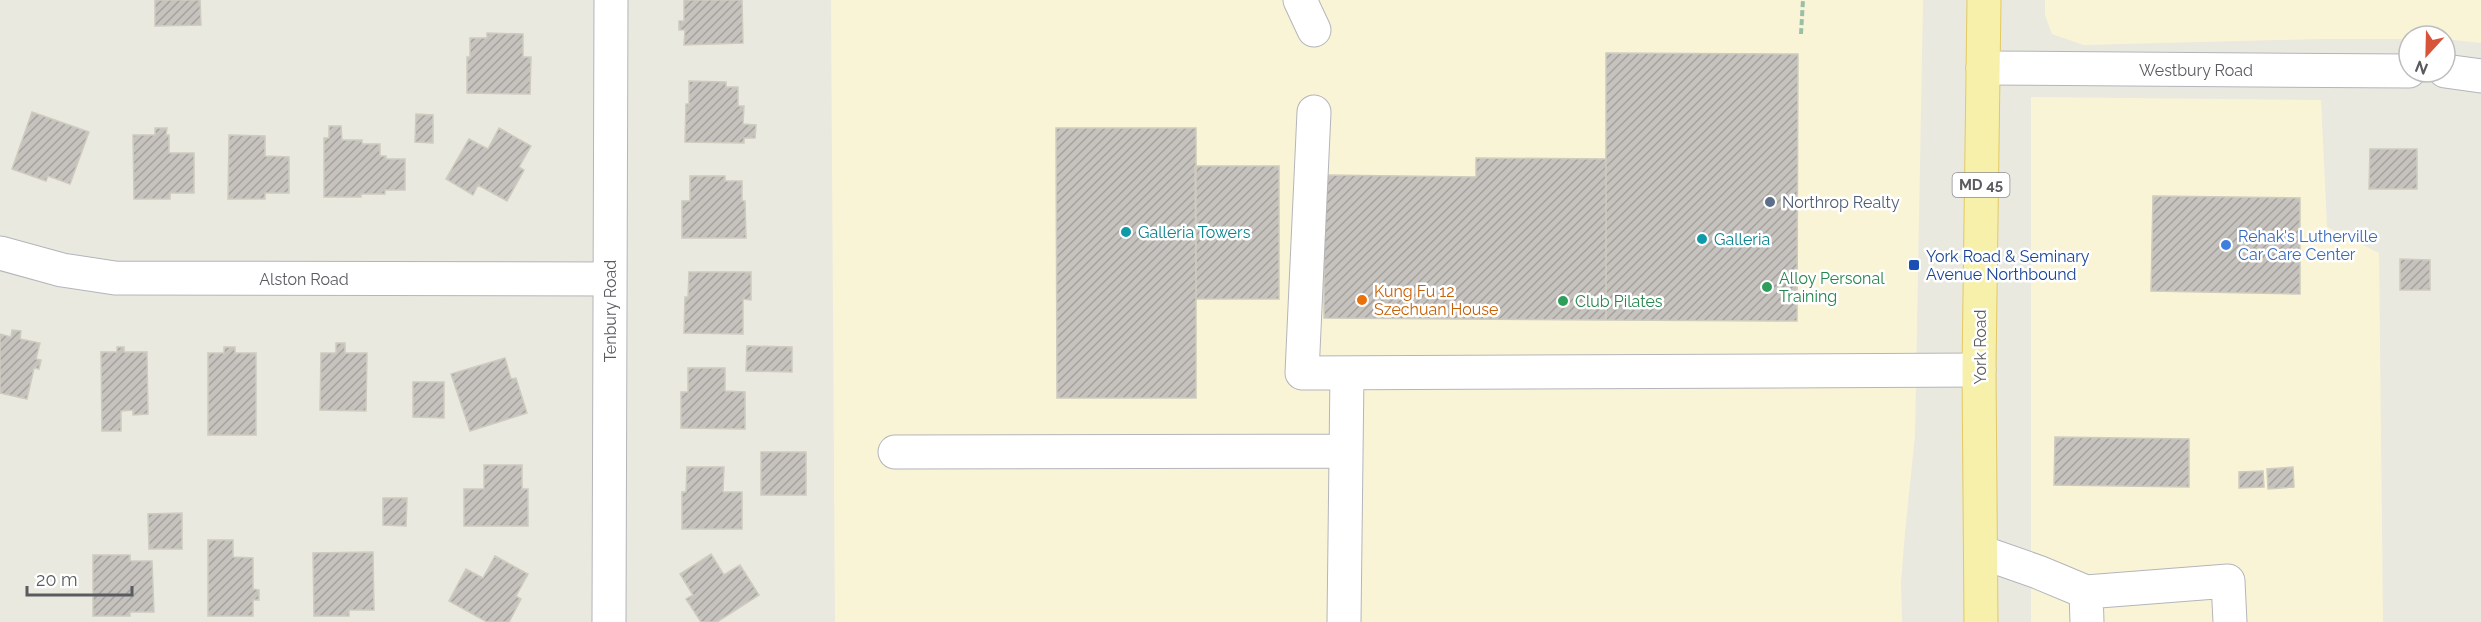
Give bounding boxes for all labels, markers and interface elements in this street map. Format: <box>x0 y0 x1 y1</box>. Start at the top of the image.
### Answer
north arrow <box>2397 24 2457 84</box>
text: N <box>2412 56 2431 79</box>
street label: Westbury Road <box>2139 61 2253 80</box>
road number: MD 45 <box>1952 173 2010 197</box>
place label: Northrop Realty <box>1782 193 1900 212</box>
marker: Northrop Realty <box>1763 195 1777 209</box>
place label: Galleria Towers <box>1138 223 1251 242</box>
marker: Galleria Towers <box>1119 225 1133 239</box>
place label: Rehak's Lutherville Car Care Center <box>2238 227 2378 264</box>
place label: Galleria <box>1714 230 1770 249</box>
marker: Galleria <box>1695 232 1709 246</box>
marker: Rehak's Lutherville Car Care Center <box>2219 238 2233 252</box>
place label: York Road & Seminary Avenue Northbound <box>1926 247 2090 284</box>
marker: York Road & Seminary Avenue Northbound <box>1907 258 1921 272</box>
street label: Tenbury Road <box>601 260 620 362</box>
place label: Alloy Personal Training <box>1779 269 1885 306</box>
street label: Alston Road <box>259 270 349 289</box>
marker: Alloy Personal Training <box>1760 280 1774 294</box>
place label: Kung Fu 12 Szechuan House <box>1374 282 1498 319</box>
place label: Club Pilates <box>1575 292 1663 311</box>
marker: Kung Fu 12 Szechuan House <box>1355 293 1369 307</box>
marker: Club Pilates <box>1556 294 1570 308</box>
street label: York Road <box>1971 309 1990 385</box>
scale bar <box>27 559 132 597</box>
text: 20 m <box>36 569 78 590</box>

